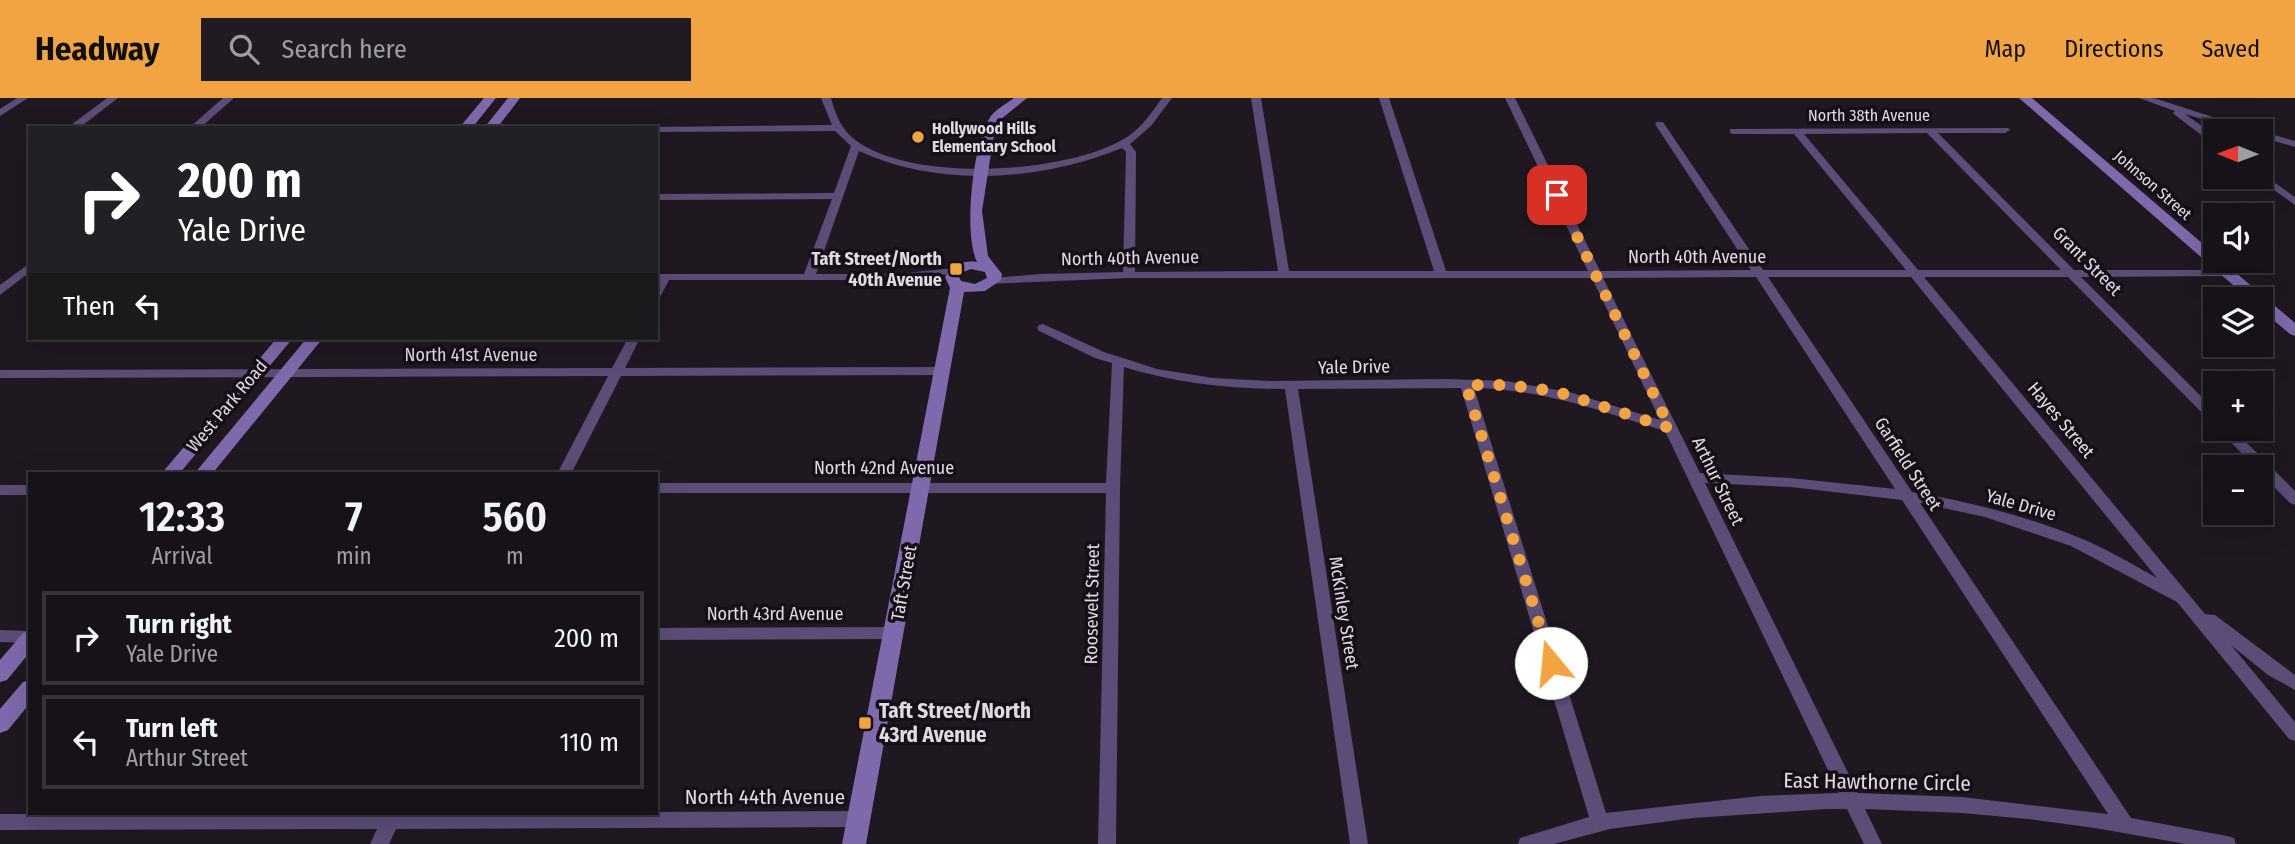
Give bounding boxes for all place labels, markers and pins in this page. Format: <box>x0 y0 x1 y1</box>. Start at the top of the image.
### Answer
place label: Hollywood Hills Elementary School <box>932 119 1057 156</box>
marker: Hollywood Hills Elementary School <box>910 129 926 145</box>
pin <box>1527 165 1587 225</box>
place label: Taft Street/North 40th Avenue <box>812 248 942 291</box>
marker: Taft Street/North 40th Avenue <box>948 261 964 277</box>
place label: Taft Street/North 43rd Avenue <box>879 698 1031 748</box>
marker: Taft Street/North 43rd Avenue <box>857 715 873 731</box>

